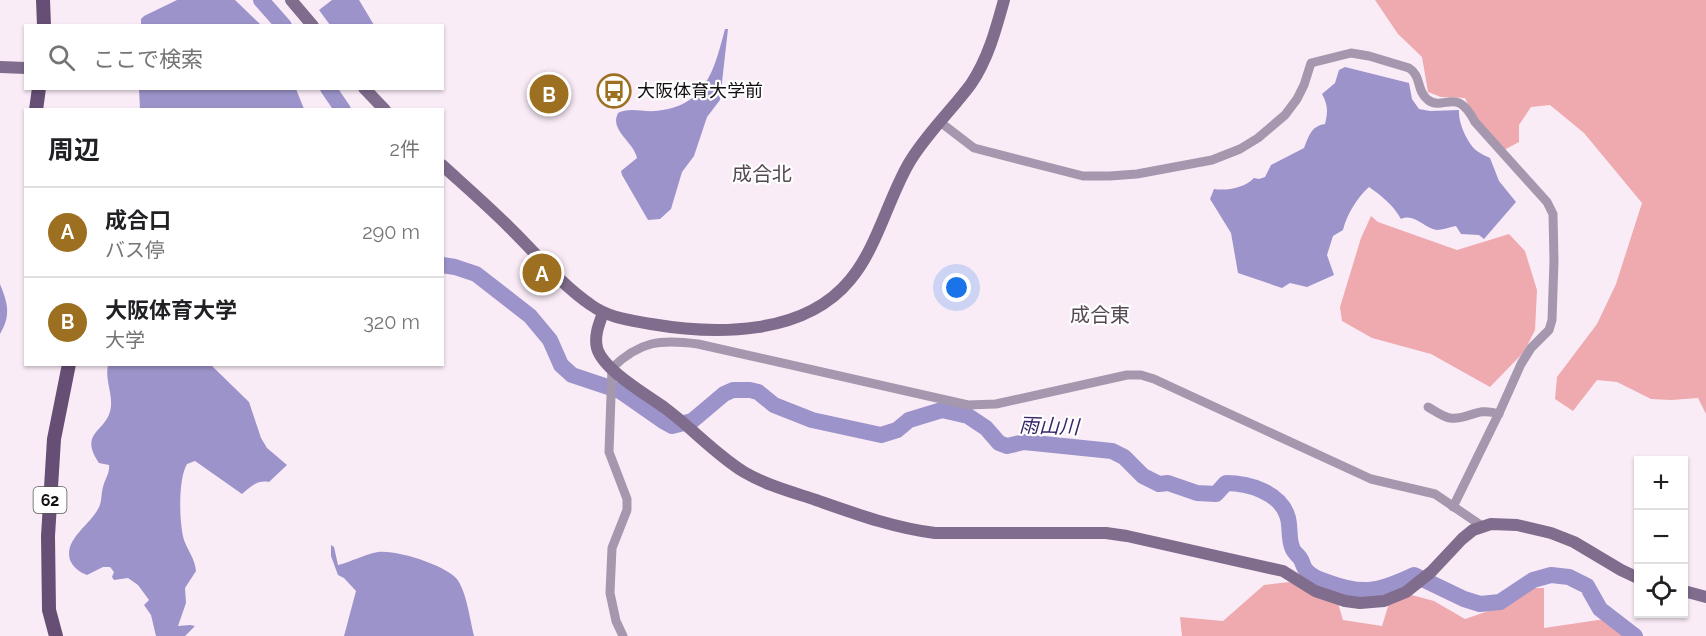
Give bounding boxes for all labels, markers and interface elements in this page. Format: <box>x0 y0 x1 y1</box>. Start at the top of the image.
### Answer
search box <box>24 24 444 90</box>
icon: search <box>45 41 78 74</box>
text: ここで検索 <box>93 46 203 72</box>
pin: B <box>530 72 568 116</box>
bus stop icon: 大阪体育大学前 <box>596 73 632 109</box>
place label: 大阪体育大学前 <box>637 80 763 101</box>
text: 周辺 <box>48 135 100 165</box>
text: 2件 <box>390 137 420 161</box>
district label: 成合北 <box>732 162 792 186</box>
text: 成合口 <box>105 207 171 233</box>
text: A <box>61 220 74 244</box>
text: 290 m <box>362 220 420 244</box>
text: バス停 <box>105 238 165 262</box>
pin: A <box>522 250 562 296</box>
your location <box>942 273 971 302</box>
text: 大阪体育大学 <box>105 297 237 323</box>
district label: 成合東 <box>1070 303 1130 327</box>
text: B <box>61 310 74 334</box>
text: 320 m <box>363 310 420 334</box>
text: 大学 <box>105 328 145 352</box>
water label: 雨山川 <box>1019 413 1081 439</box>
map controls <box>1634 456 1688 618</box>
button: + <box>1634 456 1688 510</box>
road number: 62 <box>34 487 66 513</box>
button: − <box>1634 510 1688 564</box>
button: locate <box>1634 564 1688 618</box>

